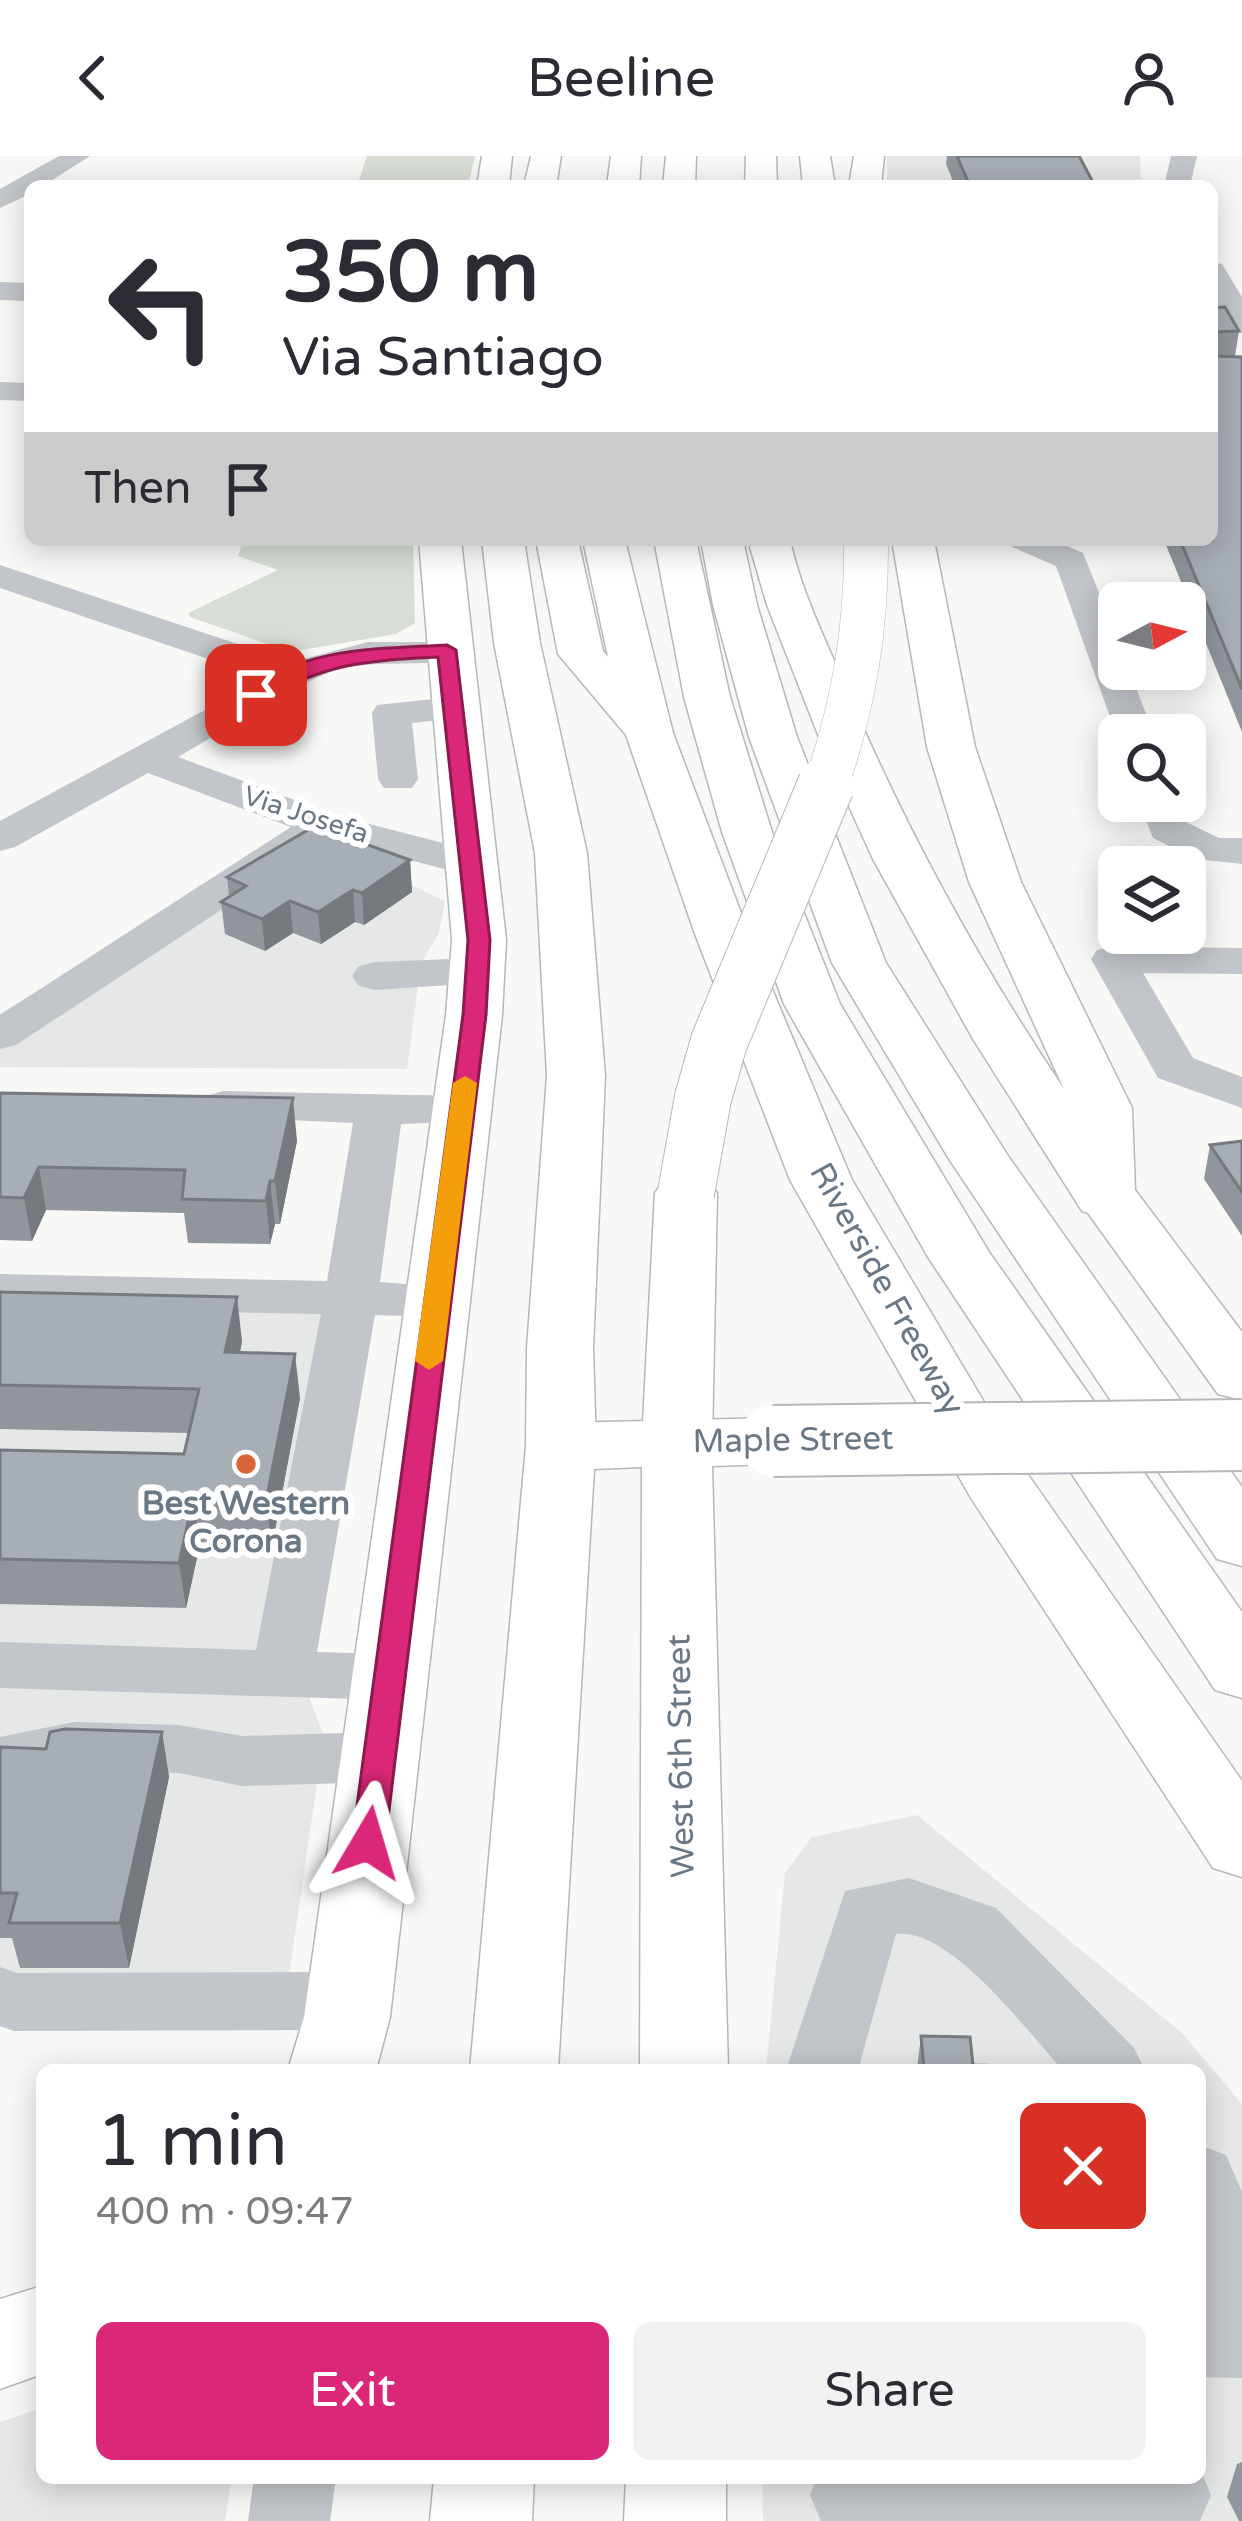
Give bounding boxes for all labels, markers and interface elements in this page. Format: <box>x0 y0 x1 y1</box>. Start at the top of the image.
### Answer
icon: back <box>60 45 126 111</box>
icon: person <box>1116 45 1182 111</box>
text: Beeline <box>527 46 715 111</box>
text: 350 m <box>282 223 539 324</box>
icon: left <box>84 228 240 384</box>
text: Via Santiago <box>282 325 604 390</box>
icon: arrive <box>215 456 281 522</box>
text: Then <box>84 462 191 516</box>
north arrow <box>1098 582 1206 690</box>
map controls <box>1098 582 1206 954</box>
pin <box>205 644 307 746</box>
icon: arrive <box>223 662 289 728</box>
button: search <box>1098 714 1206 822</box>
street label: Via Josefa <box>239 779 373 851</box>
button: layers <box>1098 846 1206 954</box>
street label: Riverside Freeway <box>801 1156 973 1422</box>
street label: Maple Street <box>692 1419 894 1461</box>
marker: Best Western Corona <box>233 1451 259 1477</box>
place label: Best Western Corona <box>142 1484 350 1561</box>
street label: West 6th Street <box>659 1634 703 1878</box>
position arrow <box>305 1780 431 1906</box>
text: 1 min <box>96 2099 288 2186</box>
button: close <box>1020 2103 1146 2229</box>
text: 400 m · 09:47 <box>96 2188 354 2235</box>
button: Exit <box>96 2322 609 2460</box>
button: Share <box>633 2322 1146 2460</box>

